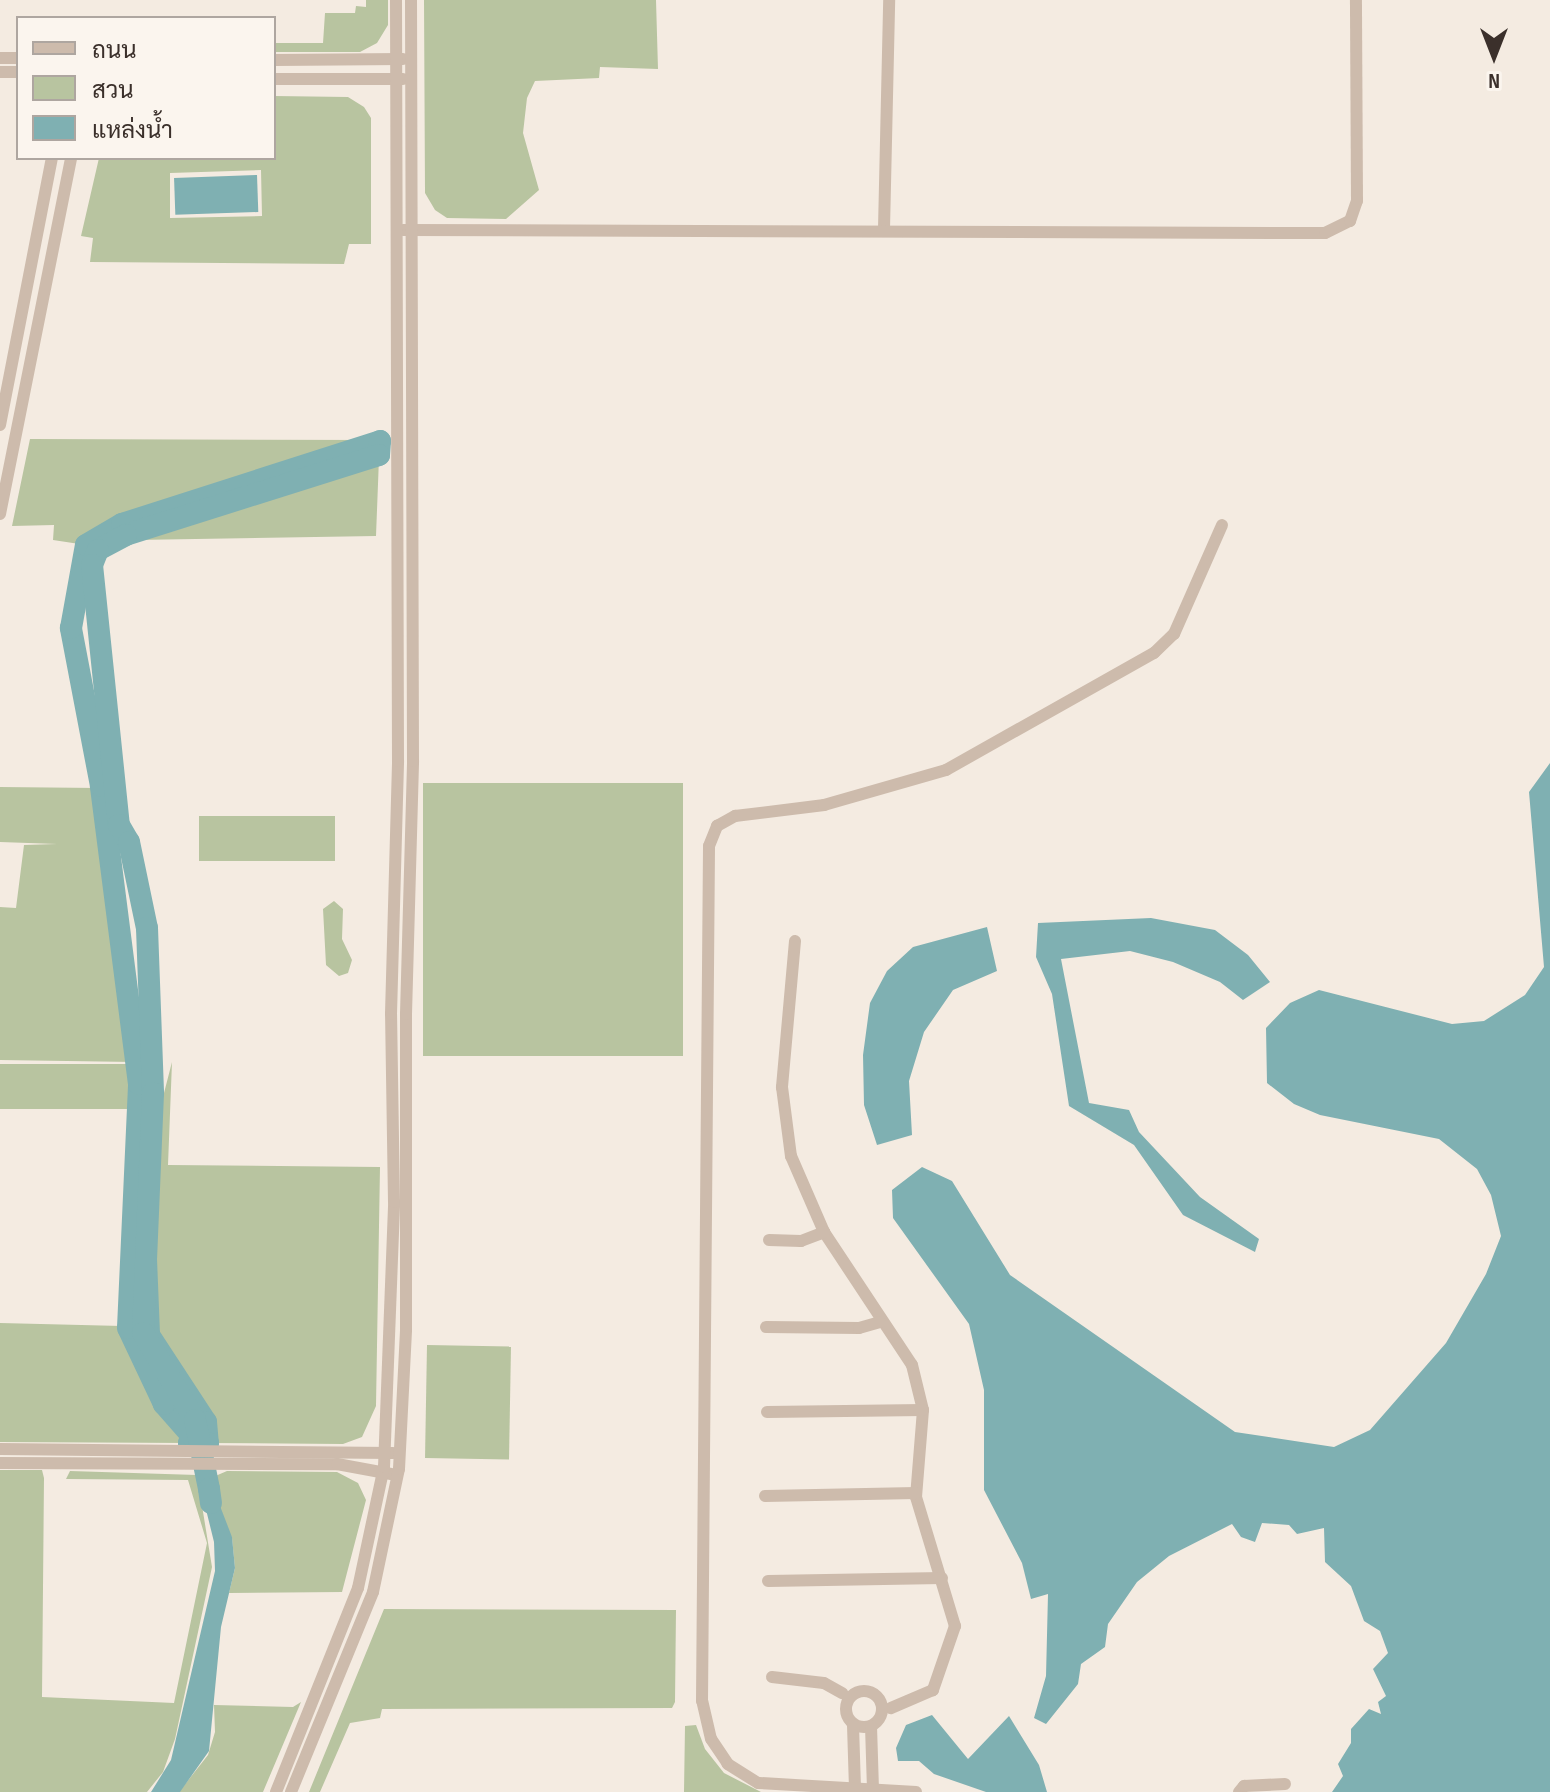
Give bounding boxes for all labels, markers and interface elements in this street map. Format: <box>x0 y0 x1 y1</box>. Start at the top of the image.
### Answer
legend <box>16 16 276 160</box>
north arrow <box>1454 16 1534 96</box>
text: ถนน <box>92 36 137 65</box>
text: N <box>1488 67 1500 94</box>
text: สวน <box>92 76 134 105</box>
text: แหล่งน้ำ <box>92 116 173 145</box>

